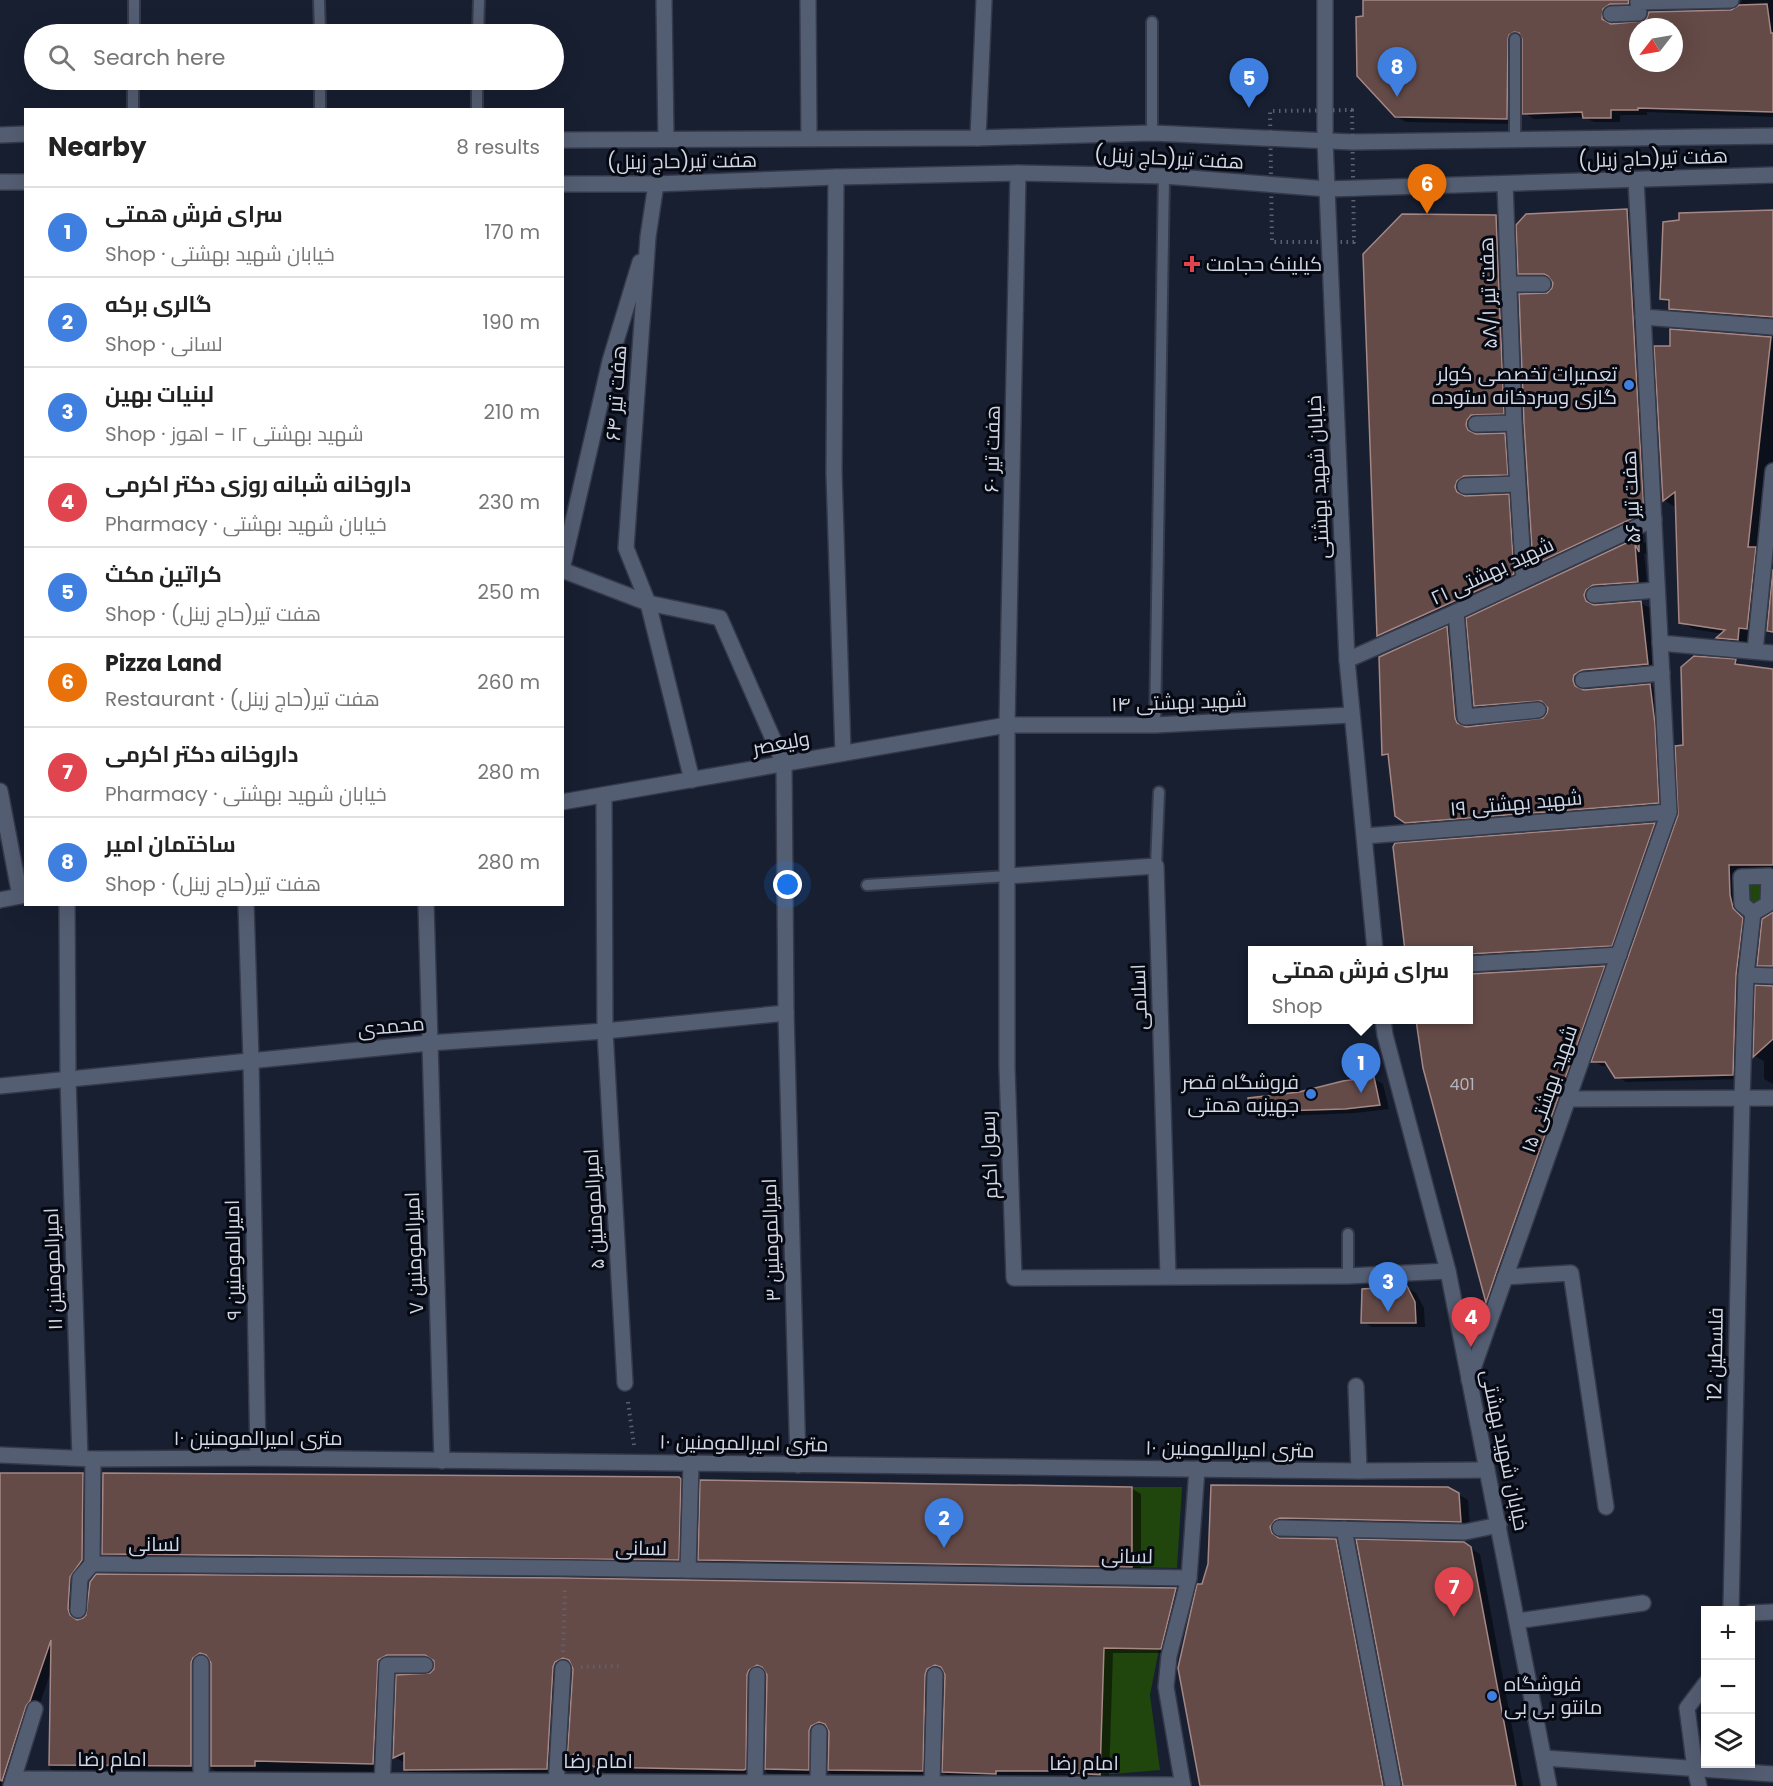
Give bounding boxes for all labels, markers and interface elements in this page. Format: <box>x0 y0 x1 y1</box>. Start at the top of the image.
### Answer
north arrow <box>1629 18 1683 72</box>
search box <box>24 24 564 90</box>
icon: search <box>45 41 78 74</box>
text: Search here <box>93 42 226 73</box>
pin: 8 <box>1378 48 1416 97</box>
pin: 5 <box>1230 58 1268 108</box>
text: Nearby <box>48 129 146 165</box>
text: 8 results <box>456 133 540 161</box>
street label: هفت تیر(حاج زینل) <box>1093 140 1245 176</box>
street label: هفت تیر(حاج زینل) <box>1577 141 1729 175</box>
street label: هفت تیر(حاج زینل) <box>607 146 757 176</box>
pin: 6 <box>1408 164 1446 214</box>
text: سرای فرش همتی <box>105 199 283 230</box>
text: 1 <box>64 218 71 246</box>
text: 170 m <box>484 218 540 246</box>
street label: هفت تیر ۵۸/۱ <box>1472 237 1504 349</box>
text: Shop · خیابان شهید بهشتی <box>105 240 335 268</box>
place label: کیلینک حجامت <box>1206 250 1322 278</box>
marker: کیلینک حجامت <box>1183 255 1201 273</box>
text: گالری برکه <box>105 289 212 320</box>
text: 2 <box>62 308 73 336</box>
text: 190 m <box>483 308 540 336</box>
text: Shop · لسانی <box>105 330 222 358</box>
street label: هفت تیر ۶۴ <box>599 344 633 442</box>
place label: تعمیرات تخصصی کولر گازی وسردخانه ستوده <box>1432 360 1618 411</box>
marker: تعمیرات تخصصی کولر گازی وسردخانه ستوده <box>1622 378 1636 392</box>
text: لبنیات بهین <box>105 379 214 410</box>
street label: خیابان شهید بهشتی <box>1300 395 1336 559</box>
text: 3 <box>61 398 74 426</box>
text: 210 m <box>484 398 540 426</box>
street label: هفت تیر ۶۰ <box>977 405 1007 493</box>
text: Shop · شهید بهشتی ۱۲ - اهوز <box>105 420 364 448</box>
street label: هفت تیر ۵۶ <box>1615 450 1647 544</box>
text: داروخانه شبانه روزی دکتر اکرمی <box>105 469 411 500</box>
text: 4 <box>61 488 74 516</box>
text: 230 m <box>478 488 540 516</box>
text: Pharmacy · خیابان شهید بهشتی <box>105 510 387 538</box>
street label: شهید بهشتی ۲۱ <box>1426 530 1558 612</box>
text: کراتین مکث <box>105 559 222 590</box>
text: 5 <box>61 578 74 606</box>
text: 250 m <box>477 578 540 606</box>
text: Shop · هفت تیر(حاج زینل) <box>105 600 321 628</box>
text: Pizza Land <box>105 648 222 679</box>
text: 6 <box>61 668 74 696</box>
text: 260 m <box>477 668 540 696</box>
text: Restaurant · هفت تیر(حاج زینل) <box>105 685 380 713</box>
street label: شهید بهشتی ۱۴ <box>1111 686 1247 718</box>
street label: ولیعصر <box>749 724 812 762</box>
text: داروخانه دکتر اکرمی <box>105 739 299 770</box>
text: 7 <box>62 758 73 786</box>
text: 280 m <box>477 758 540 786</box>
text: Pharmacy · خیابان شهید بهشتی <box>105 780 387 808</box>
street label: شهید بهشتی ۱۹ <box>1449 783 1583 823</box>
text: ساختمان امیر <box>105 829 236 860</box>
text: 8 <box>61 848 74 876</box>
text: 280 m <box>477 848 540 876</box>
text: Shop · هفت تیر(حاج زینل) <box>105 870 321 898</box>
your location <box>773 870 802 899</box>
popup <box>1248 946 1473 1024</box>
text: سرای فرش همتی <box>1272 955 1449 986</box>
street label: اسلامی <box>1124 964 1154 1030</box>
text: Shop <box>1272 992 1323 1020</box>
street label: محمدی <box>356 1009 426 1043</box>
street label: شهید بهشتی ۱۵ <box>1514 1021 1584 1157</box>
pin: 1 <box>1342 1044 1380 1093</box>
place label: فروشگاه قصر جهیزیه همتی <box>1181 1068 1299 1119</box>
house number: 401 <box>1449 1073 1475 1096</box>
marker: فروشگاه قصر جهیزیه همتی <box>1304 1087 1318 1101</box>
street label: رسول اکرم <box>973 1110 1005 1200</box>
street label: امیرالمومنین ۵ <box>577 1148 611 1270</box>
street label: امیرالمومنین ۳ <box>755 1178 787 1302</box>
street label: امیرالمومنین ۷ <box>398 1191 430 1315</box>
street label: امیرالمومنین ۹ <box>218 1200 248 1320</box>
street label: امیرالمومنین ۱۱ <box>37 1207 69 1331</box>
pin: 3 <box>1368 1262 1408 1312</box>
pin: 4 <box>1452 1298 1490 1347</box>
street label: فلسطین 12 <box>1700 1307 1730 1401</box>
street label: خیابان شهید بهشتی <box>1474 1367 1536 1533</box>
street label: ۱۰ متری امیرالمومنین <box>173 1424 343 1452</box>
street label: ۱۰ متری امیرالمومنین <box>659 1428 829 1458</box>
street label: ۱۰ متری امیرالمومنین <box>1145 1434 1315 1464</box>
pin: 2 <box>924 1498 964 1548</box>
street label: لسانی <box>128 1530 180 1558</box>
street label: لسانی <box>615 1534 667 1562</box>
street label: لسانی <box>1101 1542 1153 1570</box>
pin: 7 <box>1434 1568 1474 1617</box>
map controls <box>1701 1606 1755 1768</box>
button: + <box>1701 1606 1755 1660</box>
button: − <box>1701 1660 1755 1714</box>
place label: فروشگاه مانتو بی بی <box>1504 1670 1602 1721</box>
marker: فروشگاه مانتو بی بی <box>1485 1689 1499 1703</box>
button: layers <box>1701 1714 1755 1768</box>
street label: امام رضا <box>77 1745 147 1773</box>
street label: امام رضا <box>563 1747 633 1775</box>
street label: امام رضا <box>1049 1749 1119 1777</box>

